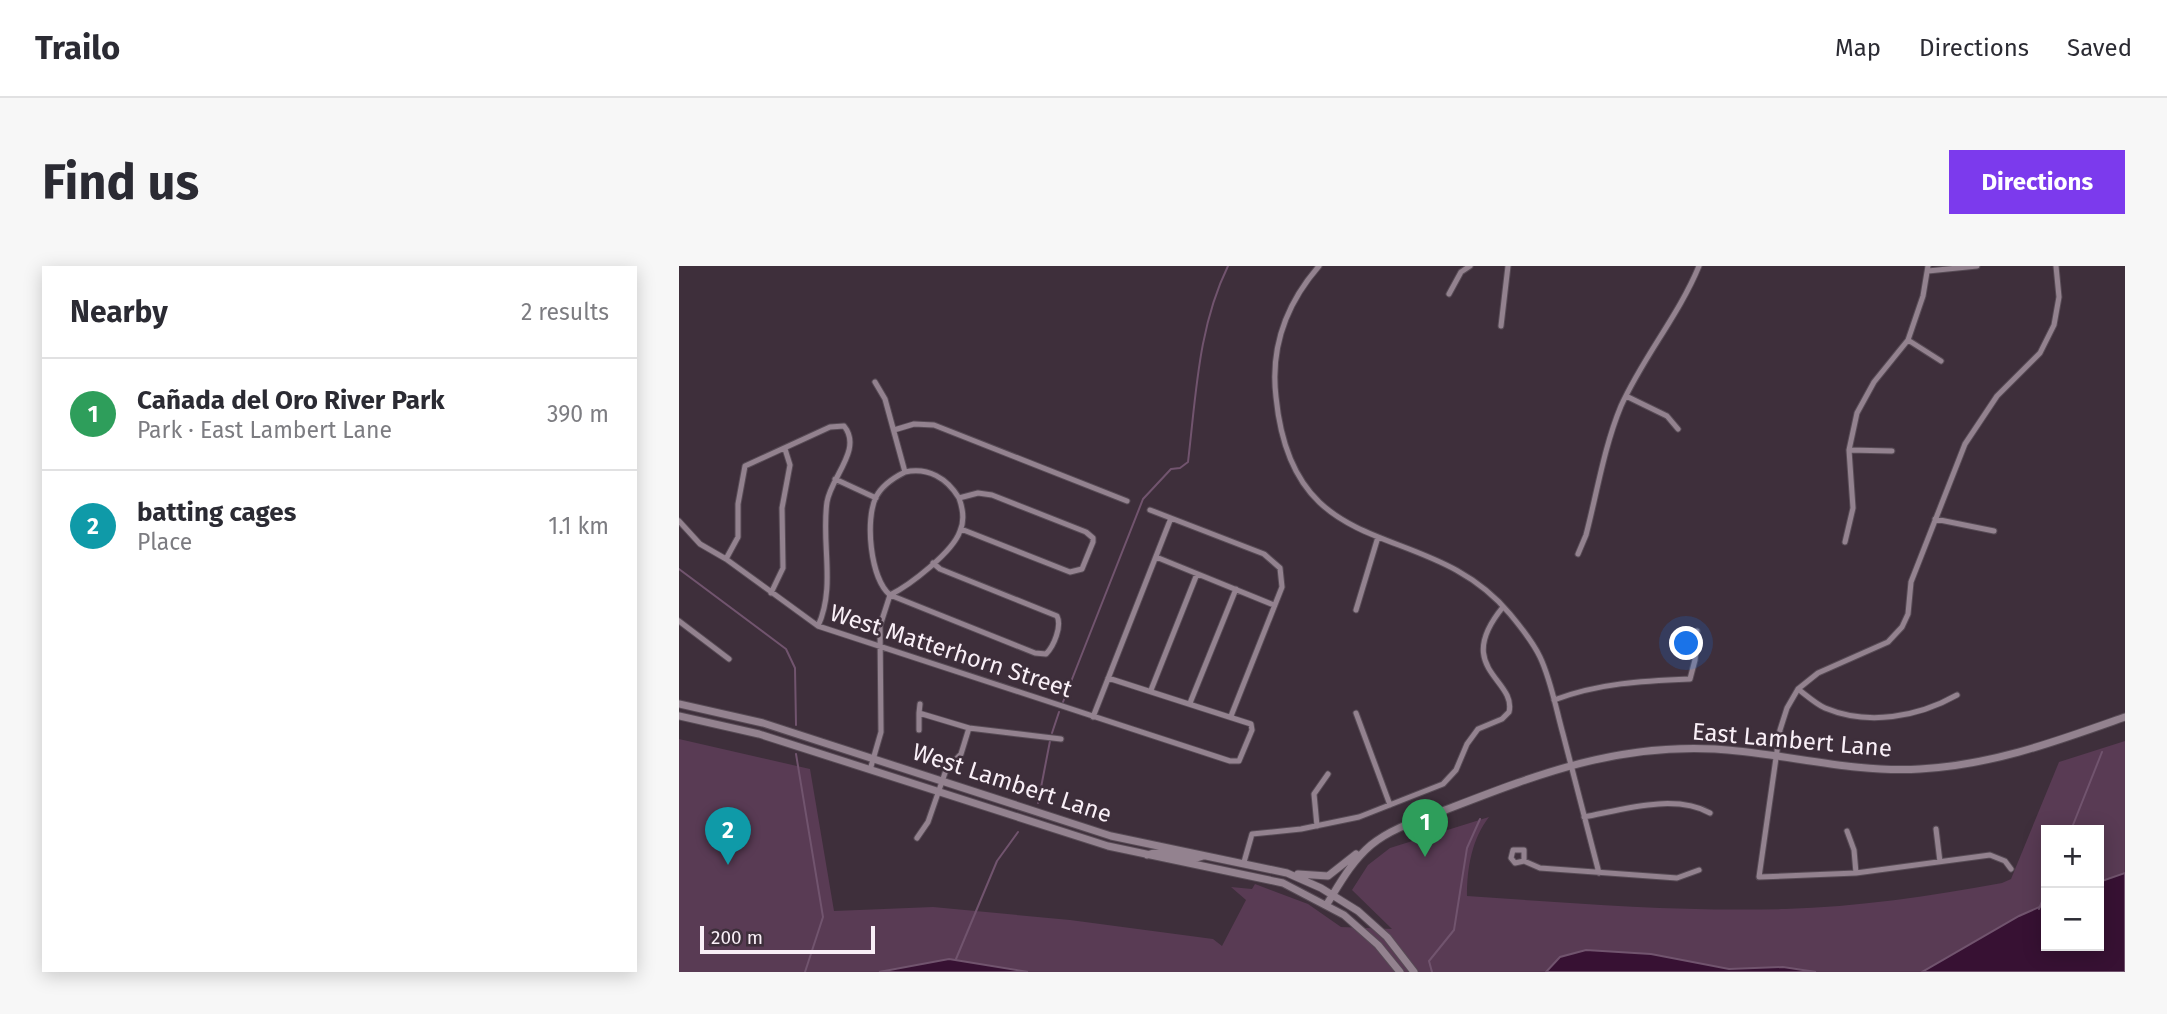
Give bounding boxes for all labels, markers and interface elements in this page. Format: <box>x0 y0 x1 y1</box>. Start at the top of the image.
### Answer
text: Trailo <box>35 28 120 68</box>
text: Map <box>1835 34 1881 62</box>
text: Directions <box>1919 34 2029 62</box>
text: Saved <box>2067 34 2132 62</box>
button: Directions <box>1949 150 2125 214</box>
text: Find us <box>42 153 199 212</box>
text: Nearby <box>70 294 168 330</box>
text: 2 results <box>521 298 609 326</box>
text: Cañada del Oro River Park <box>137 385 445 416</box>
text: 1 <box>88 400 98 428</box>
text: 390 m <box>547 400 609 428</box>
text: Park · East Lambert Lane <box>137 416 392 444</box>
text: batting cages <box>137 497 296 528</box>
text: 2 <box>87 512 99 540</box>
text: 1.1 km <box>548 512 609 540</box>
text: Place <box>137 528 192 556</box>
street label: West Matterhorn Street <box>826 599 1076 703</box>
your location <box>1669 626 1703 660</box>
street label: East Lambert Lane <box>1691 717 1893 763</box>
street label: West Lambert Lane <box>909 738 1115 828</box>
pin: 1 <box>1402 799 1448 857</box>
pin: 2 <box>705 807 751 865</box>
map controls <box>2041 825 2104 951</box>
button: + <box>2041 825 2104 888</box>
button: − <box>2041 888 2104 951</box>
scale bar <box>700 923 875 955</box>
text: 200 m <box>711 926 763 949</box>

